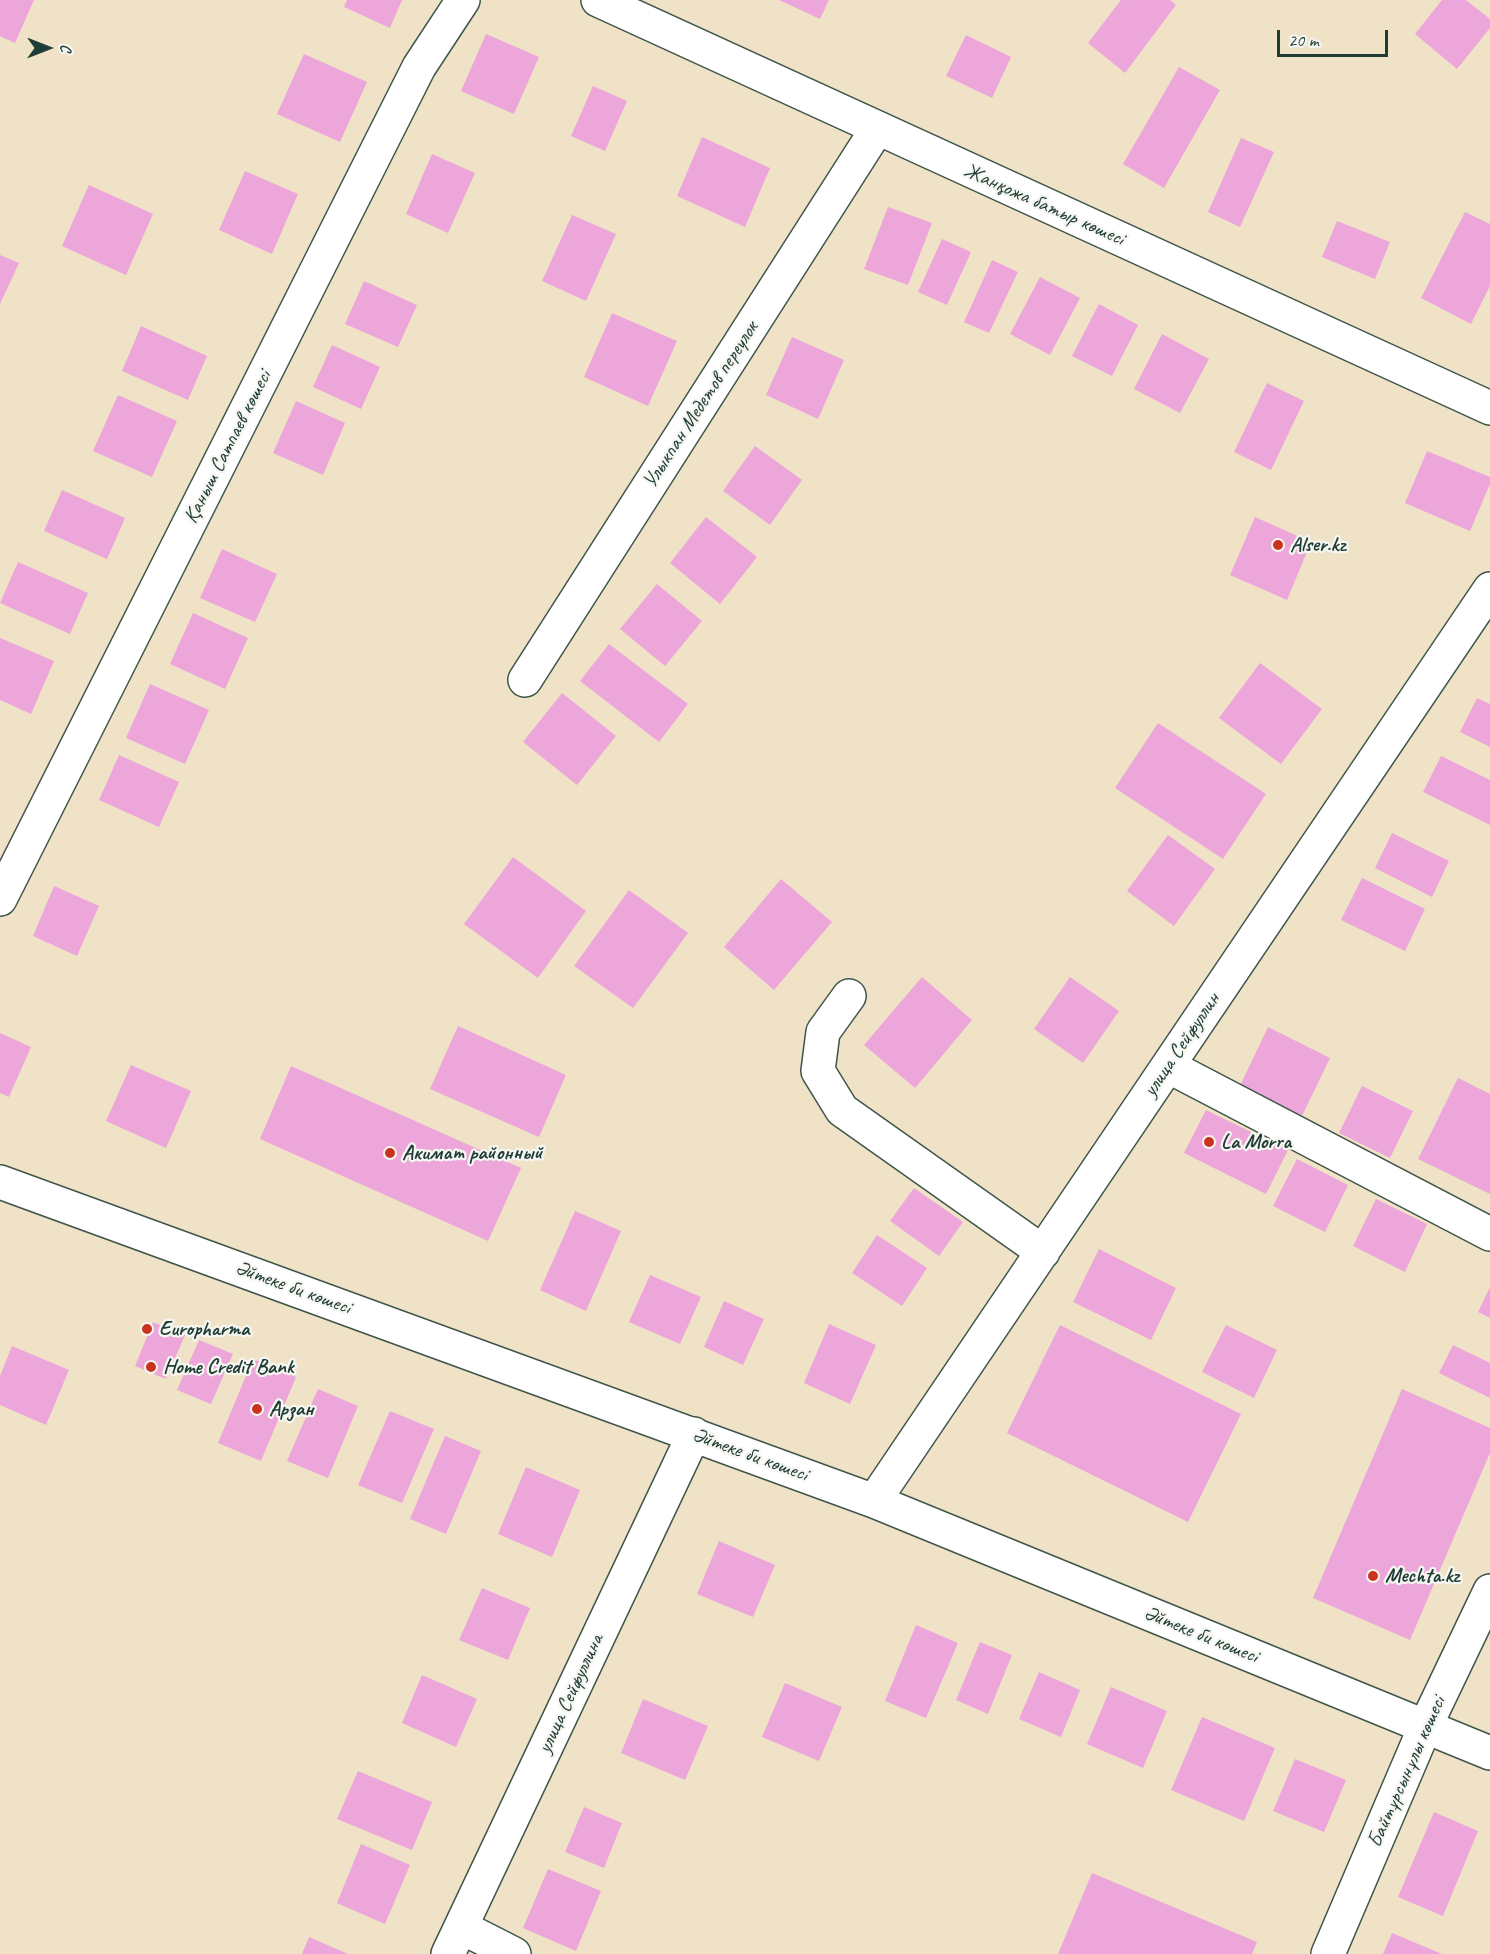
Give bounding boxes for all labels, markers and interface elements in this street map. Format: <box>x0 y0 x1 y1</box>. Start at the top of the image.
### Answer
north arrow <box>18 18 78 78</box>
scale bar <box>1280 18 1391 56</box>
text: 20 m <box>1288 29 1319 51</box>
text: С <box>56 44 76 52</box>
street label: Жанқожа батыр көшесі <box>960 158 1128 252</box>
street label: Улыкпан Медетов переулок <box>638 317 764 493</box>
street label: Қаныш Сатпаев көшесі <box>179 366 277 528</box>
place label: Alser.kz <box>1290 532 1345 558</box>
marker: Alser.kz <box>1271 538 1285 552</box>
street label: улица Сейфуллин <box>1138 988 1226 1102</box>
place label: La Morra <box>1221 1129 1291 1155</box>
marker: La Morra <box>1202 1135 1216 1149</box>
place label: Акимат районный <box>402 1140 542 1166</box>
marker: Акимат районный <box>383 1146 397 1160</box>
street label: Әйтеке би көшесі <box>232 1255 354 1321</box>
place label: Europharma <box>159 1316 249 1342</box>
marker: Europharma <box>140 1322 154 1336</box>
place label: Home Credit Bank <box>163 1354 294 1380</box>
marker: Home Credit Bank <box>144 1360 158 1374</box>
place label: Арзан <box>269 1396 314 1422</box>
marker: Арзан <box>250 1402 264 1416</box>
street label: Әйтеке би көшесі <box>689 1422 811 1488</box>
place label: Mechta.kz <box>1385 1563 1459 1589</box>
marker: Mechta.kz <box>1366 1569 1380 1583</box>
street label: Әйтеке би көшесі <box>1140 1601 1262 1669</box>
street label: улица Сейфуллина <box>532 1630 610 1758</box>
street label: Байтұрсынұлы көшесі <box>1362 1693 1452 1851</box>

